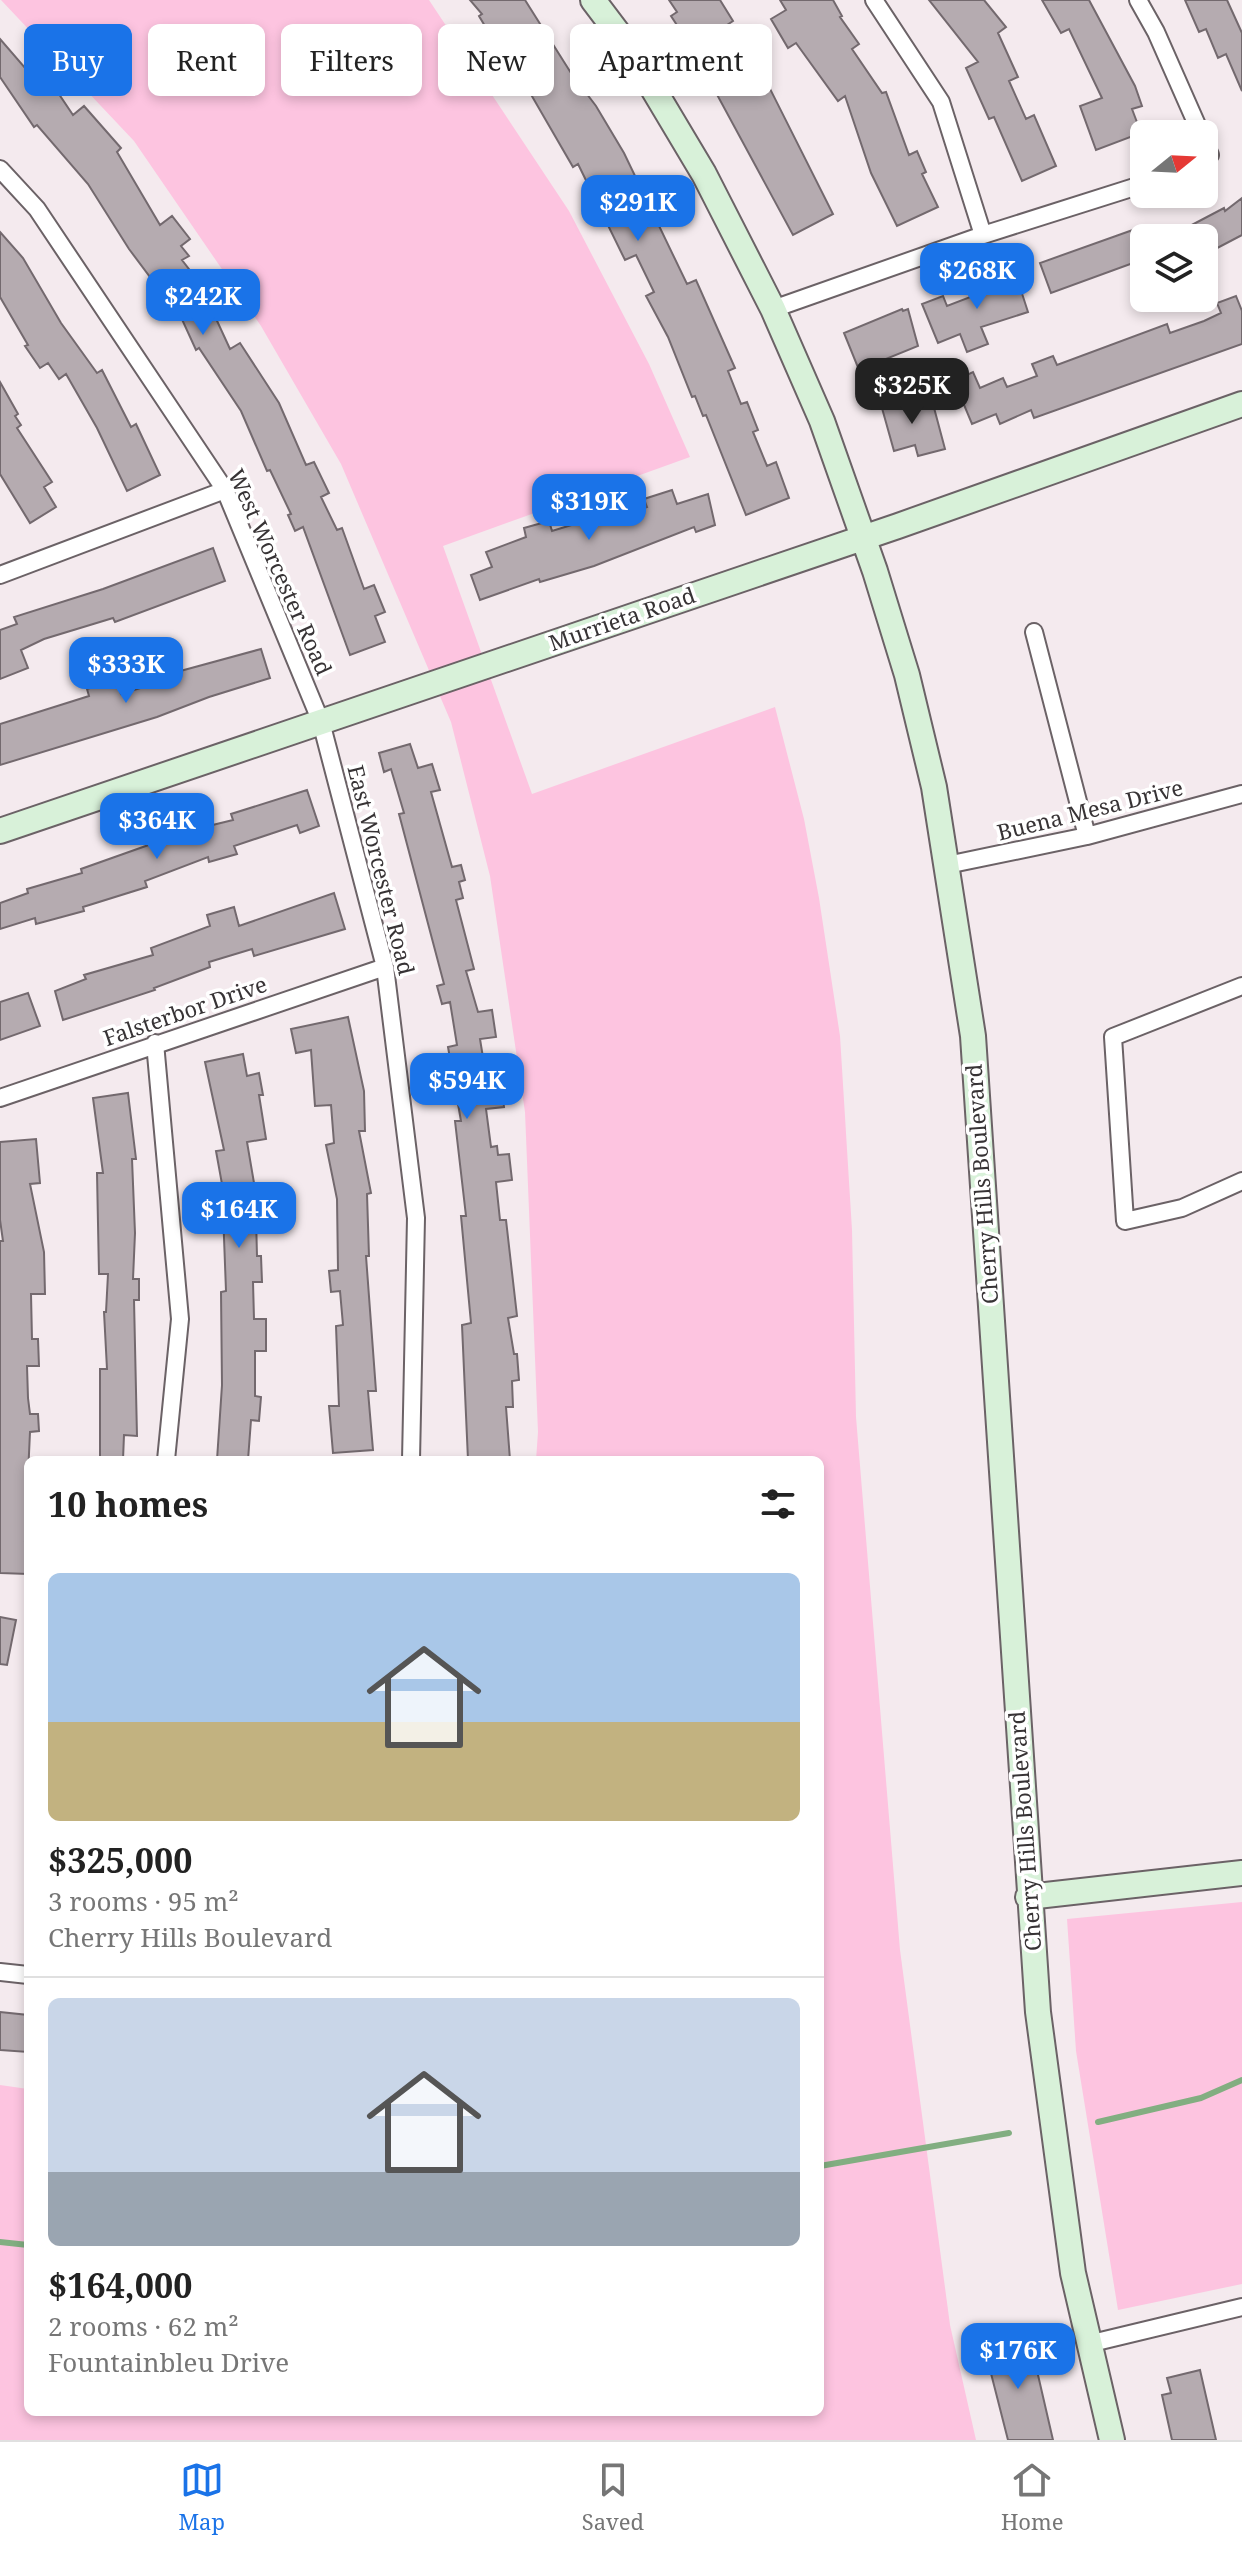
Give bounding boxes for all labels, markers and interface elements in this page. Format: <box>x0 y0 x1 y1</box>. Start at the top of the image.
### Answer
chip: Buy <box>24 24 132 96</box>
chip: Rent <box>148 24 265 96</box>
chip: Filters <box>281 24 422 96</box>
chip: New <box>438 24 554 96</box>
chip: Apartment <box>570 24 772 96</box>
north arrow <box>1130 120 1218 208</box>
map controls <box>1130 120 1218 312</box>
pin: $291K <box>582 175 694 243</box>
text: $291K <box>599 183 677 219</box>
button: layers <box>1130 224 1218 312</box>
pin: $268K <box>921 243 1033 311</box>
text: $268K <box>938 251 1016 287</box>
pin: $242K <box>147 269 259 337</box>
text: $242K <box>164 277 242 313</box>
pin: $325K <box>856 358 968 426</box>
text: $325K <box>873 366 951 402</box>
street label: West Worcester Road <box>222 464 340 680</box>
pin: $319K <box>533 474 645 542</box>
text: $319K <box>550 482 628 518</box>
street label: Murrieta Road <box>544 579 699 657</box>
pin: $333K <box>70 637 182 705</box>
text: $333K <box>87 645 165 681</box>
street label: East Worcester Road <box>341 762 423 978</box>
street label: Buena Mesa Drive <box>994 771 1186 847</box>
pin: $364K <box>101 793 213 861</box>
text: $364K <box>118 801 196 837</box>
street label: Falsterbor Drive <box>99 968 271 1052</box>
pin: $594K <box>411 1053 523 1121</box>
text: $594K <box>428 1061 506 1097</box>
street label: Cherry Hills Boulevard <box>958 1063 1004 1305</box>
pin: $164K <box>183 1182 295 1250</box>
text: $164K <box>200 1190 278 1226</box>
text: 10 homes <box>48 1481 208 1527</box>
icon: filters <box>756 1482 800 1526</box>
icon: home <box>352 1625 496 1769</box>
street label: Cherry Hills Boulevard <box>1001 1710 1047 1952</box>
text: $325,000 <box>48 1837 192 1883</box>
text: 3 rooms · 95 m² <box>48 1883 239 1919</box>
text: Cherry Hills Boulevard <box>48 1919 332 1955</box>
icon: home <box>352 2050 496 2194</box>
text: $164,000 <box>48 2262 192 2308</box>
text: 2 rooms · 62 m² <box>48 2308 239 2344</box>
pin: $176K <box>962 2323 1074 2391</box>
text: $176K <box>979 2331 1057 2367</box>
text: Fountainbleu Drive <box>48 2344 289 2380</box>
tab: Map <box>178 2458 225 2536</box>
tab: Saved <box>582 2458 644 2536</box>
tab: Home <box>1001 2458 1064 2536</box>

